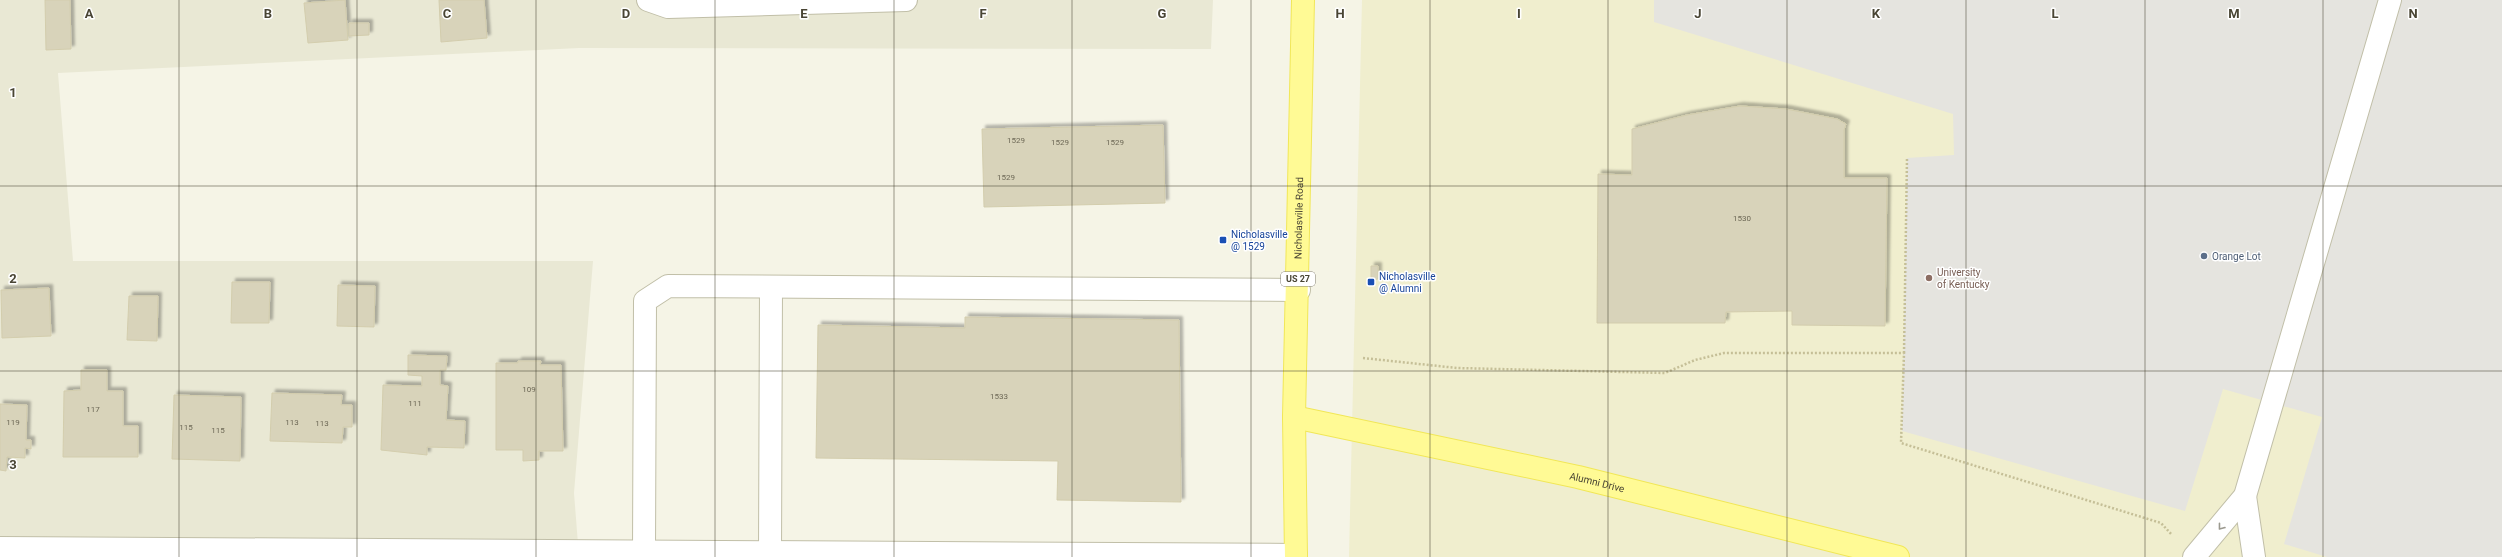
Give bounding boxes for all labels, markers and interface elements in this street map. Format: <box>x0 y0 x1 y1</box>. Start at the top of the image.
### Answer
text: A <box>85 6 94 21</box>
text: B <box>264 6 272 21</box>
text: C <box>443 6 452 21</box>
text: D <box>622 6 630 21</box>
text: E <box>800 6 808 21</box>
text: F <box>979 6 987 21</box>
text: G <box>1158 6 1167 21</box>
text: H <box>1335 6 1345 21</box>
text: I <box>1517 6 1521 21</box>
text: J <box>1694 6 1702 21</box>
text: K <box>1872 6 1881 21</box>
text: L <box>2051 6 2059 21</box>
text: M <box>2228 6 2240 21</box>
text: N <box>2408 6 2418 21</box>
text: 1 <box>9 85 17 100</box>
house number: 1529 <box>1007 136 1025 145</box>
house number: 1529 <box>1051 138 1069 147</box>
house number: 1529 <box>1106 138 1124 147</box>
house number: 1529 <box>997 173 1015 182</box>
street label: Nicholasville Road <box>1292 177 1305 259</box>
house number: 1530 <box>1733 214 1751 223</box>
place label: Nicholasville @ 1529 <box>1231 229 1287 252</box>
marker: Nicholasville @ 1529 <box>1218 235 1228 245</box>
marker: Orange Lot <box>2199 251 2209 261</box>
place label: Orange Lot <box>2212 251 2261 262</box>
place label: University of Kentucky <box>1937 267 1990 290</box>
text: 2 <box>9 271 17 286</box>
place label: Nicholasville @ Alumni <box>1379 271 1435 294</box>
road number: US 27 <box>1281 272 1315 286</box>
marker: University of Kentucky <box>1924 273 1934 283</box>
marker: Nicholasville @ Alumni <box>1366 277 1376 287</box>
house number: 109 <box>522 385 536 394</box>
house number: 1533 <box>990 392 1008 401</box>
house number: 111 <box>408 399 422 408</box>
house number: 117 <box>86 405 100 414</box>
house number: 119 <box>6 418 20 427</box>
house number: 113 <box>285 418 299 427</box>
house number: 113 <box>315 419 329 428</box>
house number: 115 <box>179 423 193 432</box>
house number: 115 <box>211 426 225 435</box>
text: 3 <box>9 457 17 472</box>
street label: Alumni Drive <box>1569 470 1626 494</box>
one-way arrow <box>2219 522 2226 529</box>

